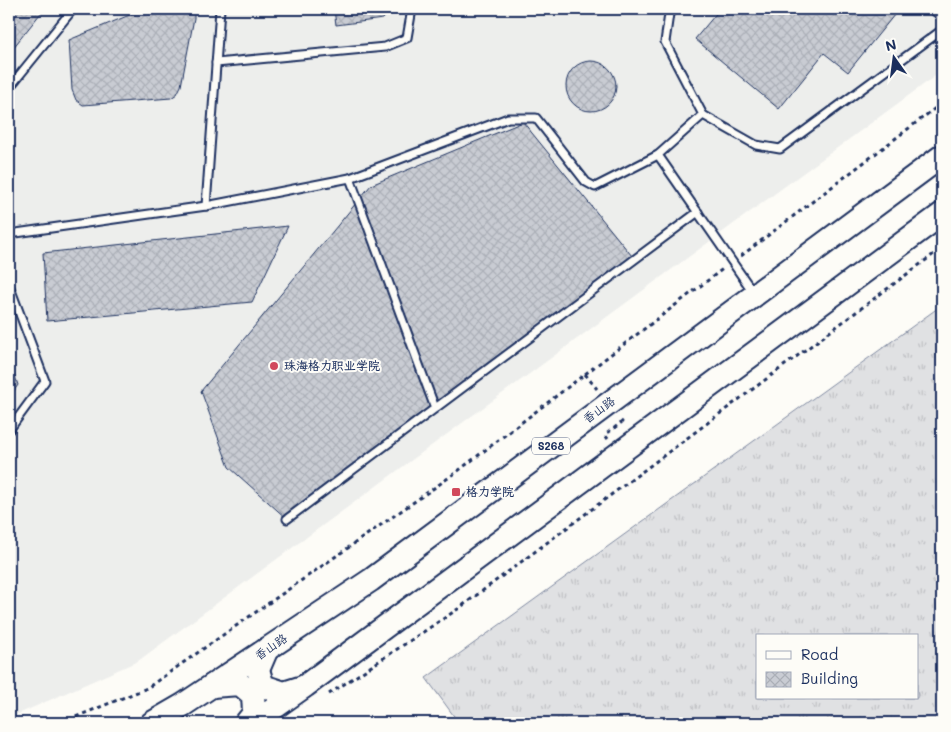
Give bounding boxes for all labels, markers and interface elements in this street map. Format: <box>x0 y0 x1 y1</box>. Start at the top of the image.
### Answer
north arrow <box>868 32 918 82</box>
text: N <box>883 34 898 55</box>
place label: 珠海格力职业学院 <box>284 357 380 373</box>
marker: 珠海格力职业学院 <box>268 360 280 372</box>
street label: 香山路 <box>579 392 618 426</box>
road number: S268 <box>532 438 570 454</box>
place label: 格力学院 <box>466 483 514 499</box>
marker: 格力学院 <box>450 486 462 498</box>
street label: 香山路 <box>251 629 290 663</box>
legend <box>756 634 918 700</box>
text: Road <box>801 644 838 664</box>
text: Building <box>801 668 858 688</box>

